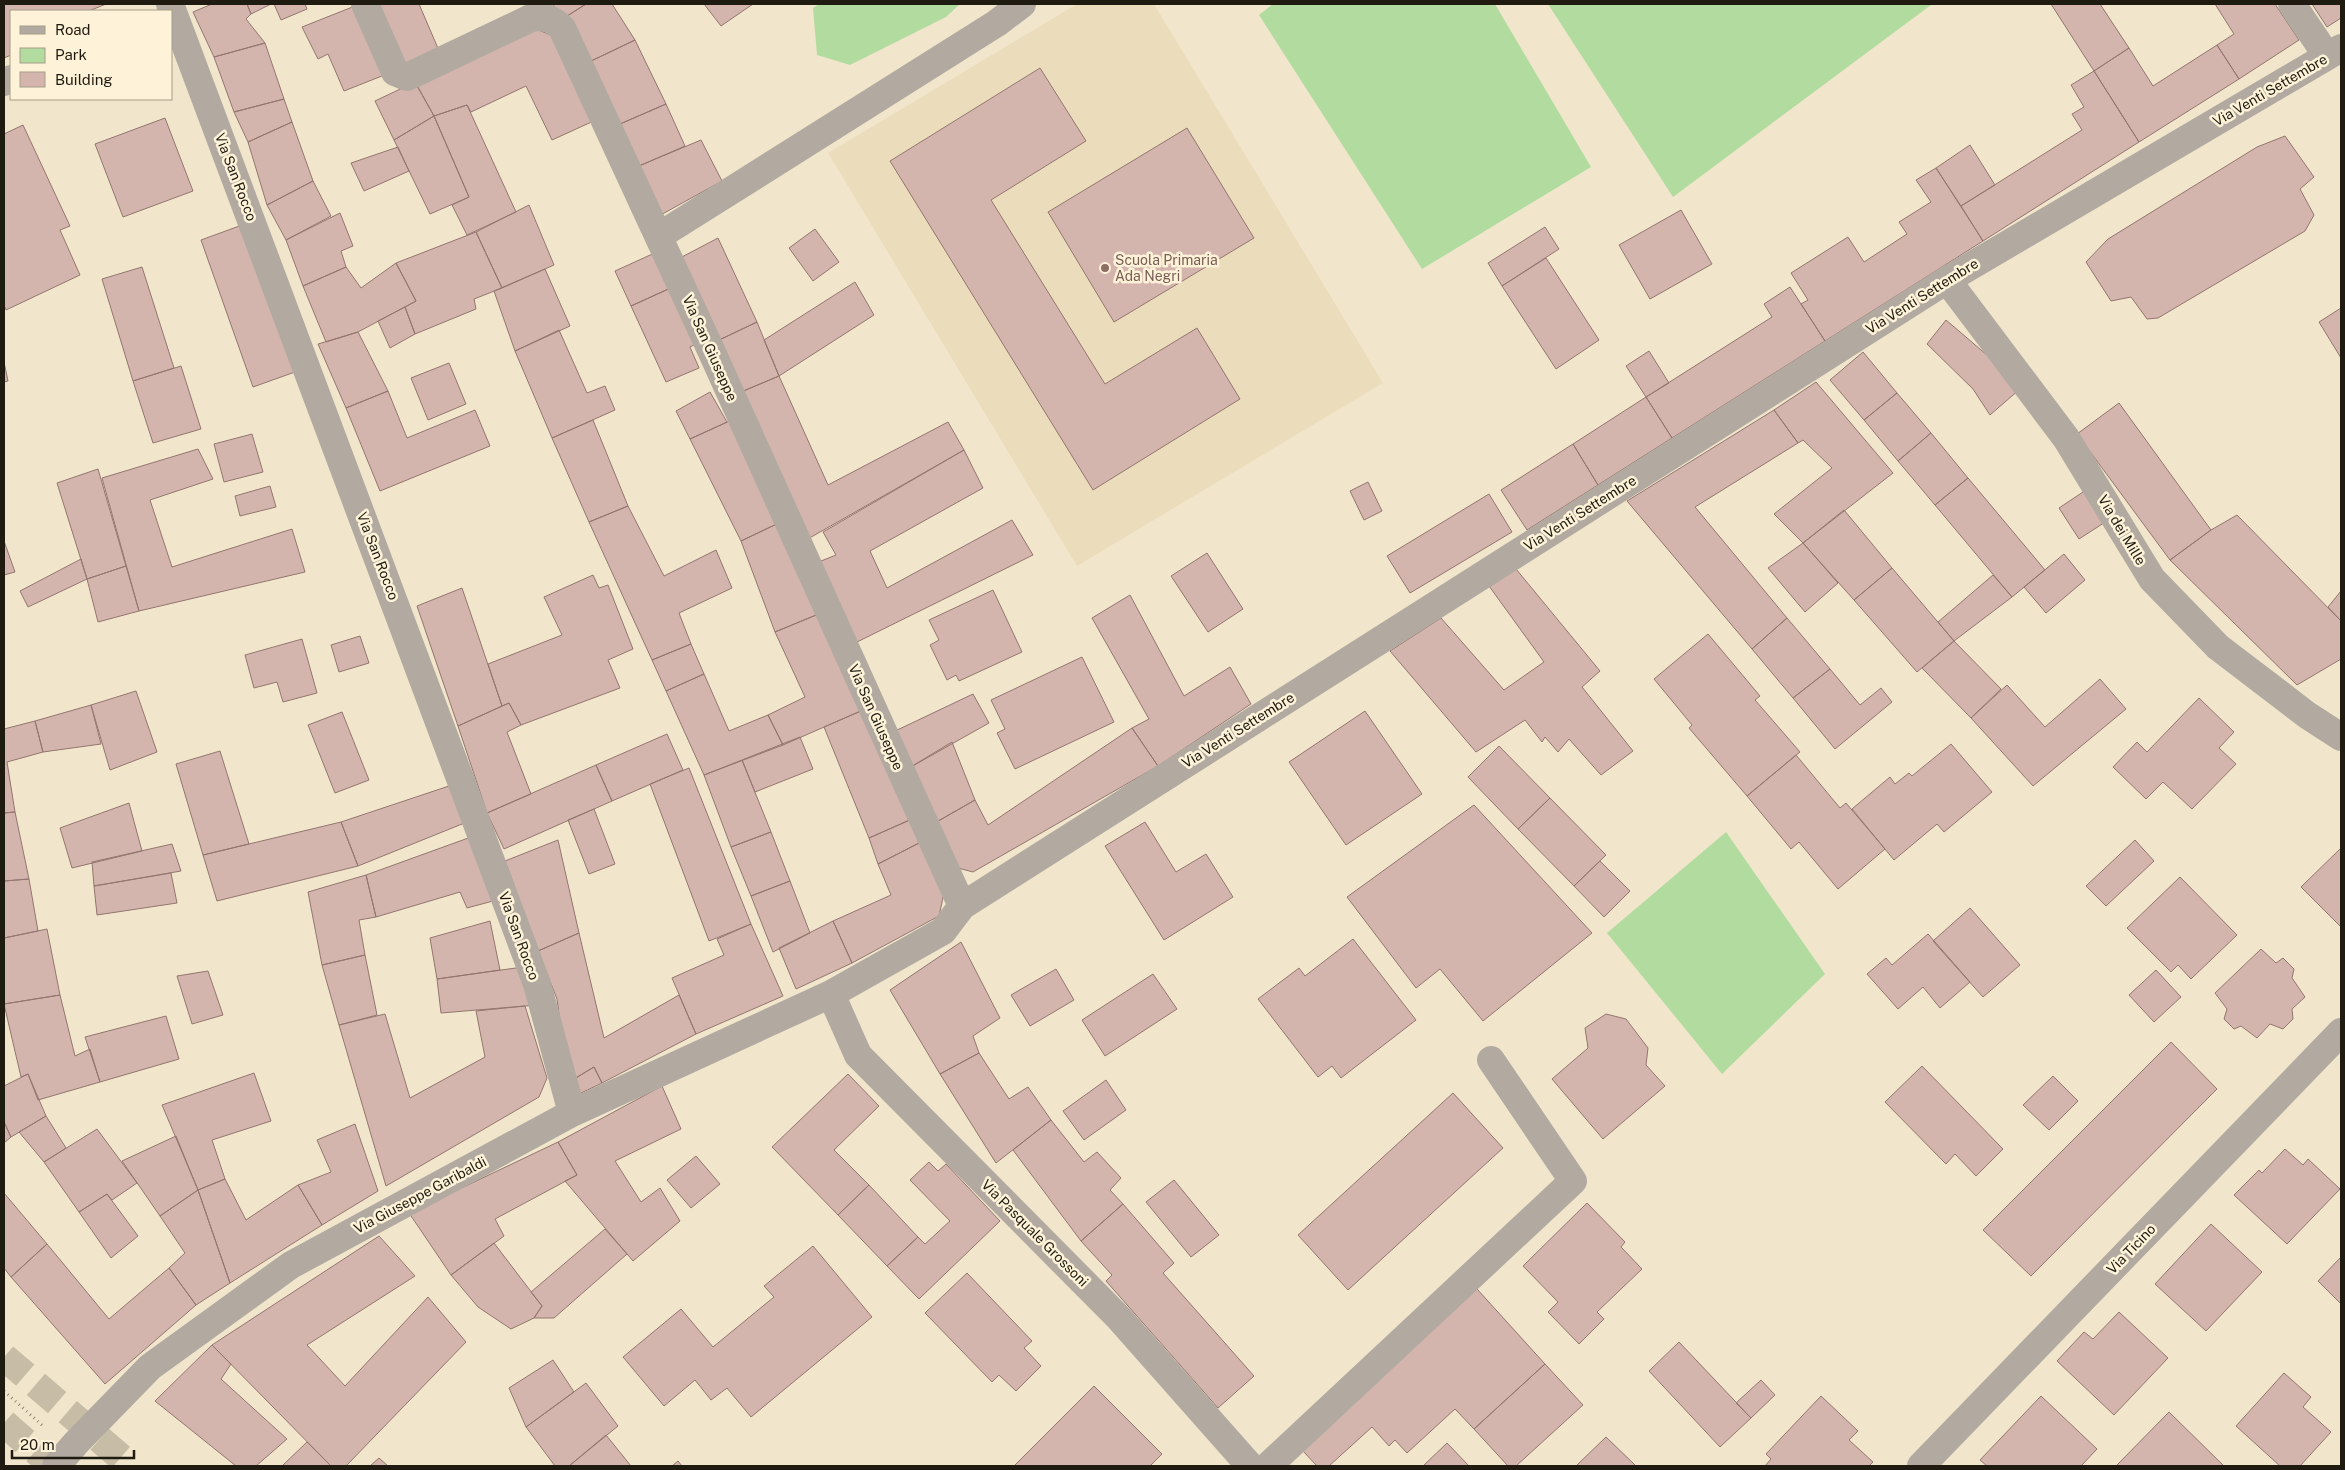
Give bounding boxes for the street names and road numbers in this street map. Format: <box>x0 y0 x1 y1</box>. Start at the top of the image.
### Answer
street label: Via Venti Settembre <box>2210 51 2330 129</box>
street label: Via San Rocco <box>212 131 260 223</box>
street label: Via Venti Settembre <box>1863 255 1981 337</box>
street label: Via San Giuseppe <box>679 293 741 403</box>
street label: Via Venti Settembre <box>1521 472 1639 554</box>
street label: Via dei Mille <box>2095 492 2149 568</box>
street label: Via San Rocco <box>354 510 402 602</box>
street label: Via San Giuseppe <box>845 662 907 772</box>
street label: Via Venti Settembre <box>1179 689 1297 771</box>
street label: Via San Rocco <box>496 890 542 982</box>
street label: Via Giuseppe Garibaldi <box>351 1153 489 1237</box>
street label: Via Pasquale Grossoni <box>978 1176 1092 1290</box>
street label: Via Ticino <box>2103 1221 2159 1277</box>

